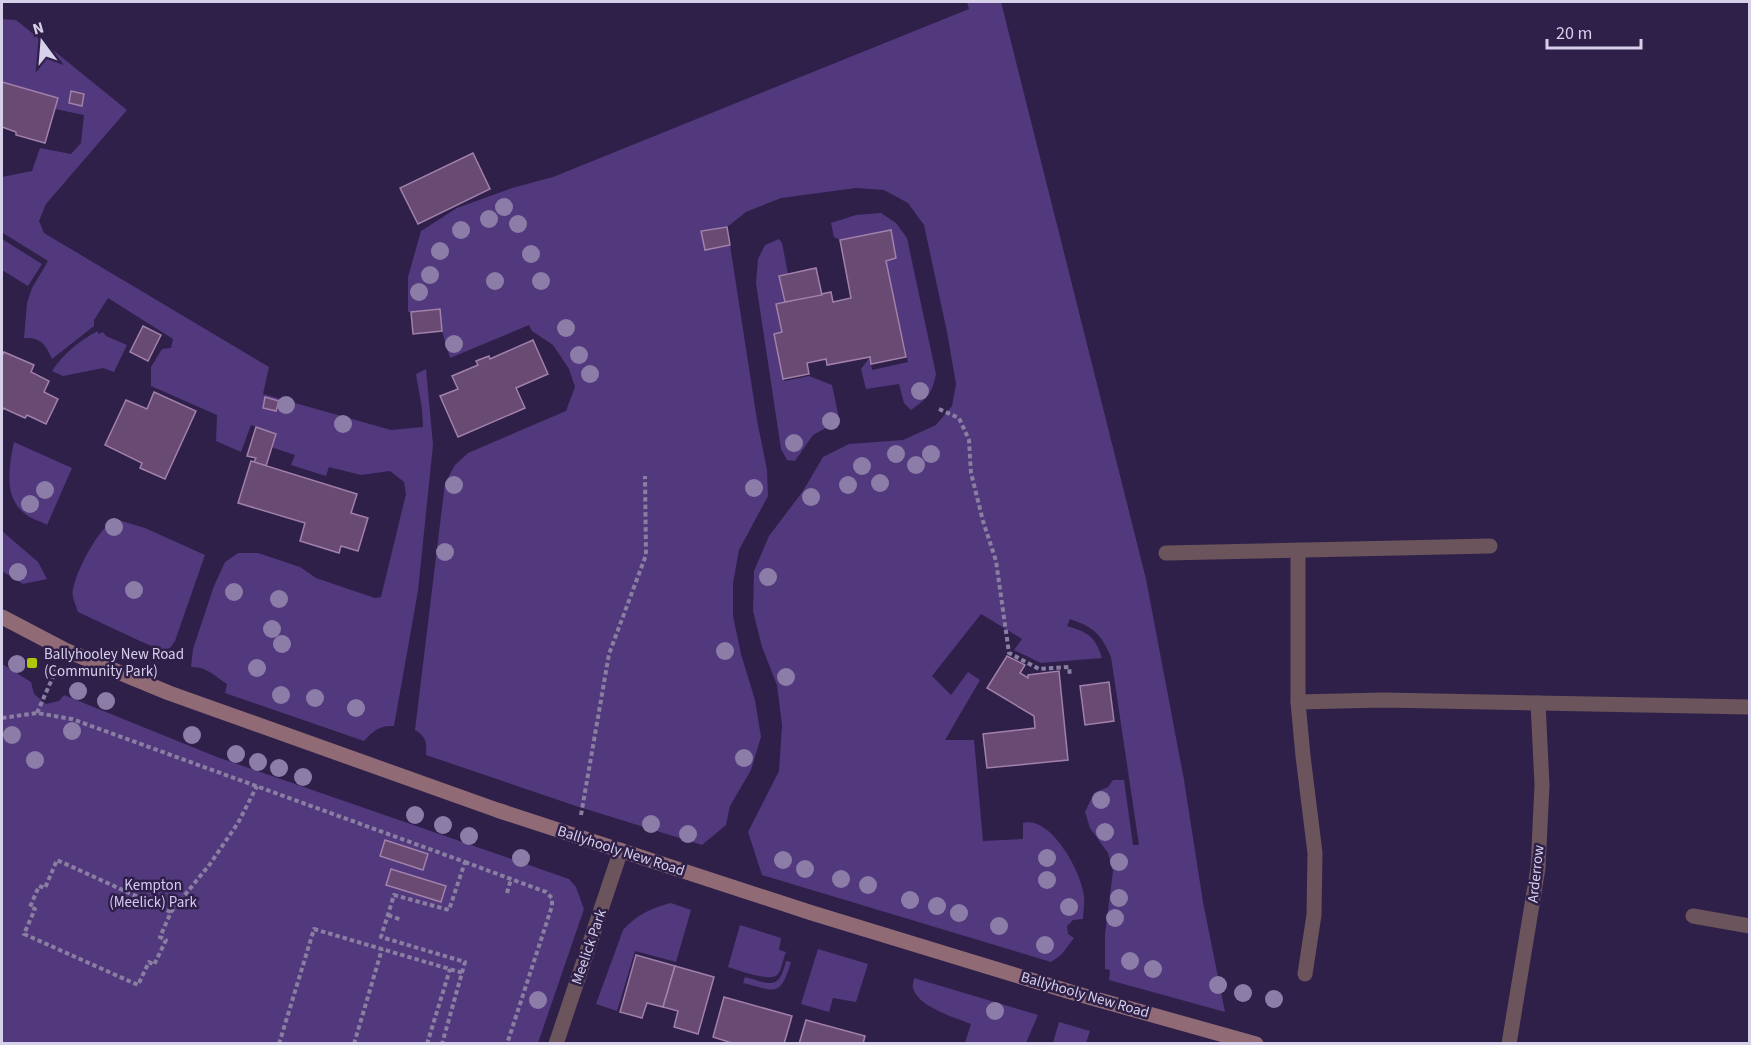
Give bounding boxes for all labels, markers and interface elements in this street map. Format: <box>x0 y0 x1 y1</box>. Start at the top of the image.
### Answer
north arrow <box>12 12 72 72</box>
scale bar <box>1547 12 1642 50</box>
text: N <box>30 17 46 41</box>
text: 20 m <box>1556 21 1592 46</box>
place label: Ballyhooley New Road (Community Park) <box>44 644 184 682</box>
marker: Ballyhooley New Road (Community Park) <box>25 656 39 670</box>
street label: Ballyhooly New Road <box>555 821 687 881</box>
street label: Arderrow <box>1523 844 1550 904</box>
park label: Kempton (Meelick) Park <box>109 875 197 913</box>
street label: Meelick Park <box>566 906 612 988</box>
street label: Ballyhooly New Road <box>1018 967 1152 1023</box>

